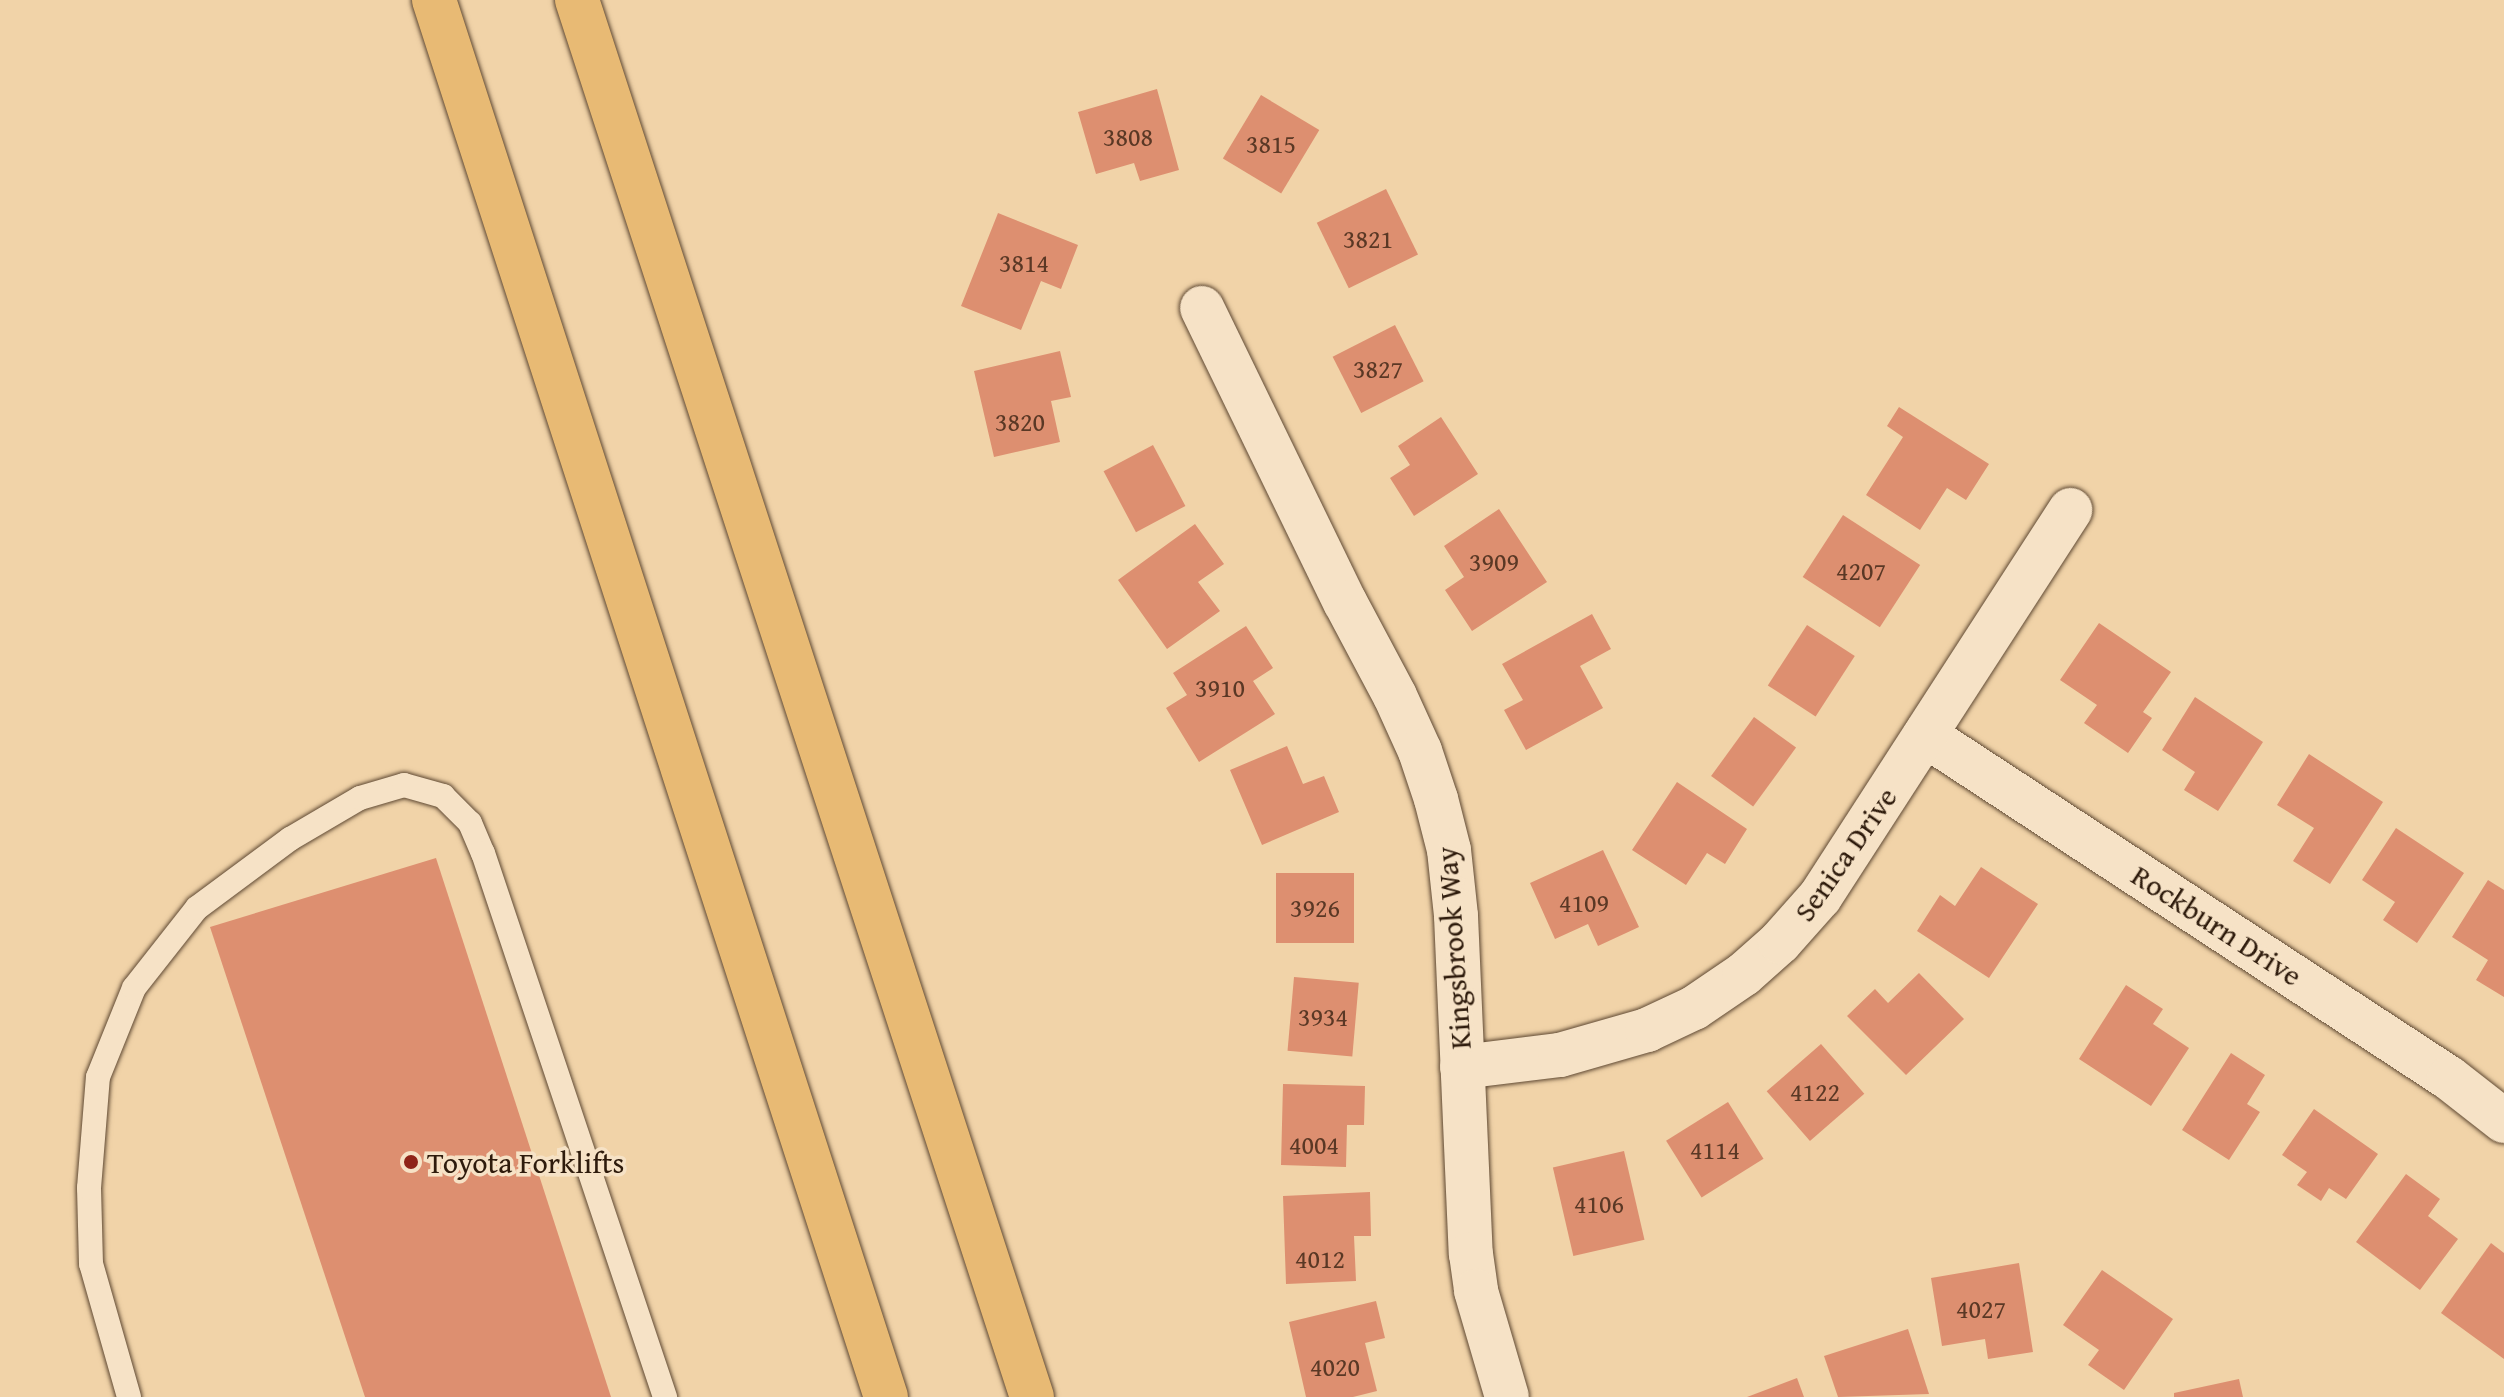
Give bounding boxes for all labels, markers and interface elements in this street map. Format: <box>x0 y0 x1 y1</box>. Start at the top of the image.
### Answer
house number: 3808 <box>1103 121 1153 153</box>
house number: 3815 <box>1246 128 1296 160</box>
house number: 3821 <box>1343 223 1393 255</box>
house number: 3814 <box>999 247 1049 279</box>
house number: 3827 <box>1353 353 1403 385</box>
house number: 3820 <box>995 406 1045 438</box>
house number: 3909 <box>1469 546 1519 578</box>
house number: 4207 <box>1836 555 1886 587</box>
house number: 3910 <box>1195 672 1245 704</box>
street label: Senica Drive <box>1786 780 1904 928</box>
street label: Kingsbrook Way <box>1428 845 1478 1051</box>
street label: Rockburn Drive <box>2125 857 2309 993</box>
house number: 4109 <box>1559 887 1609 919</box>
house number: 3926 <box>1290 892 1340 924</box>
house number: 3934 <box>1298 1001 1348 1033</box>
house number: 4122 <box>1790 1076 1840 1108</box>
house number: 4004 <box>1289 1129 1339 1161</box>
house number: 4114 <box>1690 1134 1740 1166</box>
place label: Toyota Forklifts <box>427 1144 624 1180</box>
marker: Toyota Forklifts <box>402 1153 420 1171</box>
house number: 4106 <box>1574 1188 1624 1220</box>
house number: 4012 <box>1295 1243 1345 1275</box>
house number: 4027 <box>1956 1293 2006 1325</box>
house number: 4020 <box>1310 1351 1360 1383</box>

